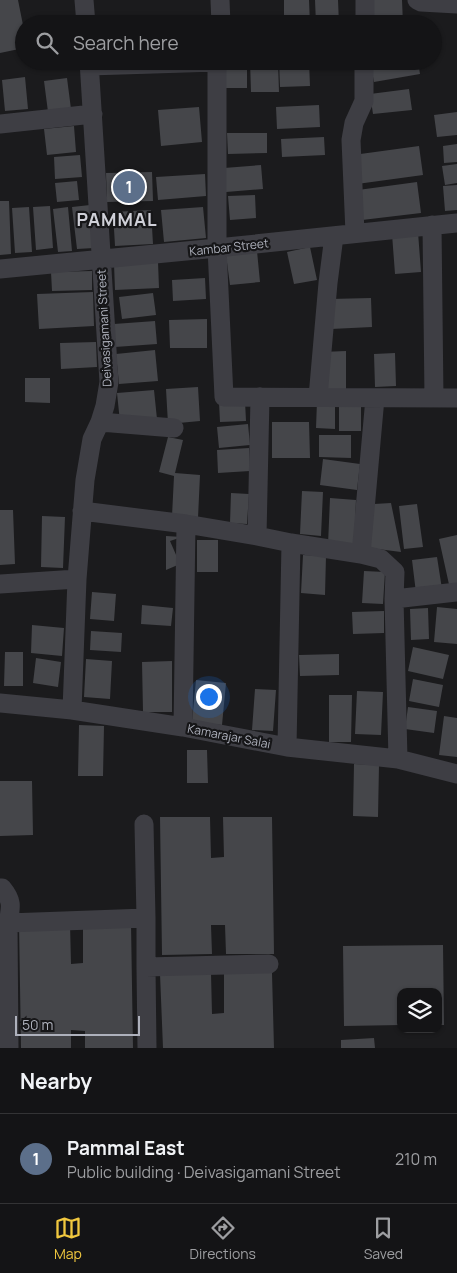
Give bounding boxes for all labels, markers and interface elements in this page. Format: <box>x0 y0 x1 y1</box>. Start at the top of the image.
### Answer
search box <box>15 15 442 70</box>
icon: search <box>33 29 61 57</box>
text: Search here <box>73 30 179 56</box>
pin: 1 <box>113 168 145 206</box>
district label: PAMMAL <box>76 207 158 231</box>
street label: Kambar Street <box>188 234 270 260</box>
street label: Deivasigamani Street <box>92 269 116 387</box>
your location <box>196 684 222 710</box>
street label: Kamarajar Salai <box>186 720 272 752</box>
map controls <box>397 988 442 1033</box>
button: layers <box>397 988 442 1033</box>
scale bar <box>15 1013 140 1036</box>
text: 50 m <box>22 1015 53 1034</box>
text: Nearby <box>20 1067 92 1095</box>
text: Pammal East <box>67 1135 185 1161</box>
text: 1 <box>32 1148 40 1170</box>
text: 210 m <box>395 1148 437 1170</box>
text: Public building · Deivasigamani Street <box>67 1161 341 1183</box>
tab: Map <box>54 1214 82 1263</box>
tab: Directions <box>190 1214 256 1263</box>
tab: Saved <box>364 1214 403 1263</box>

